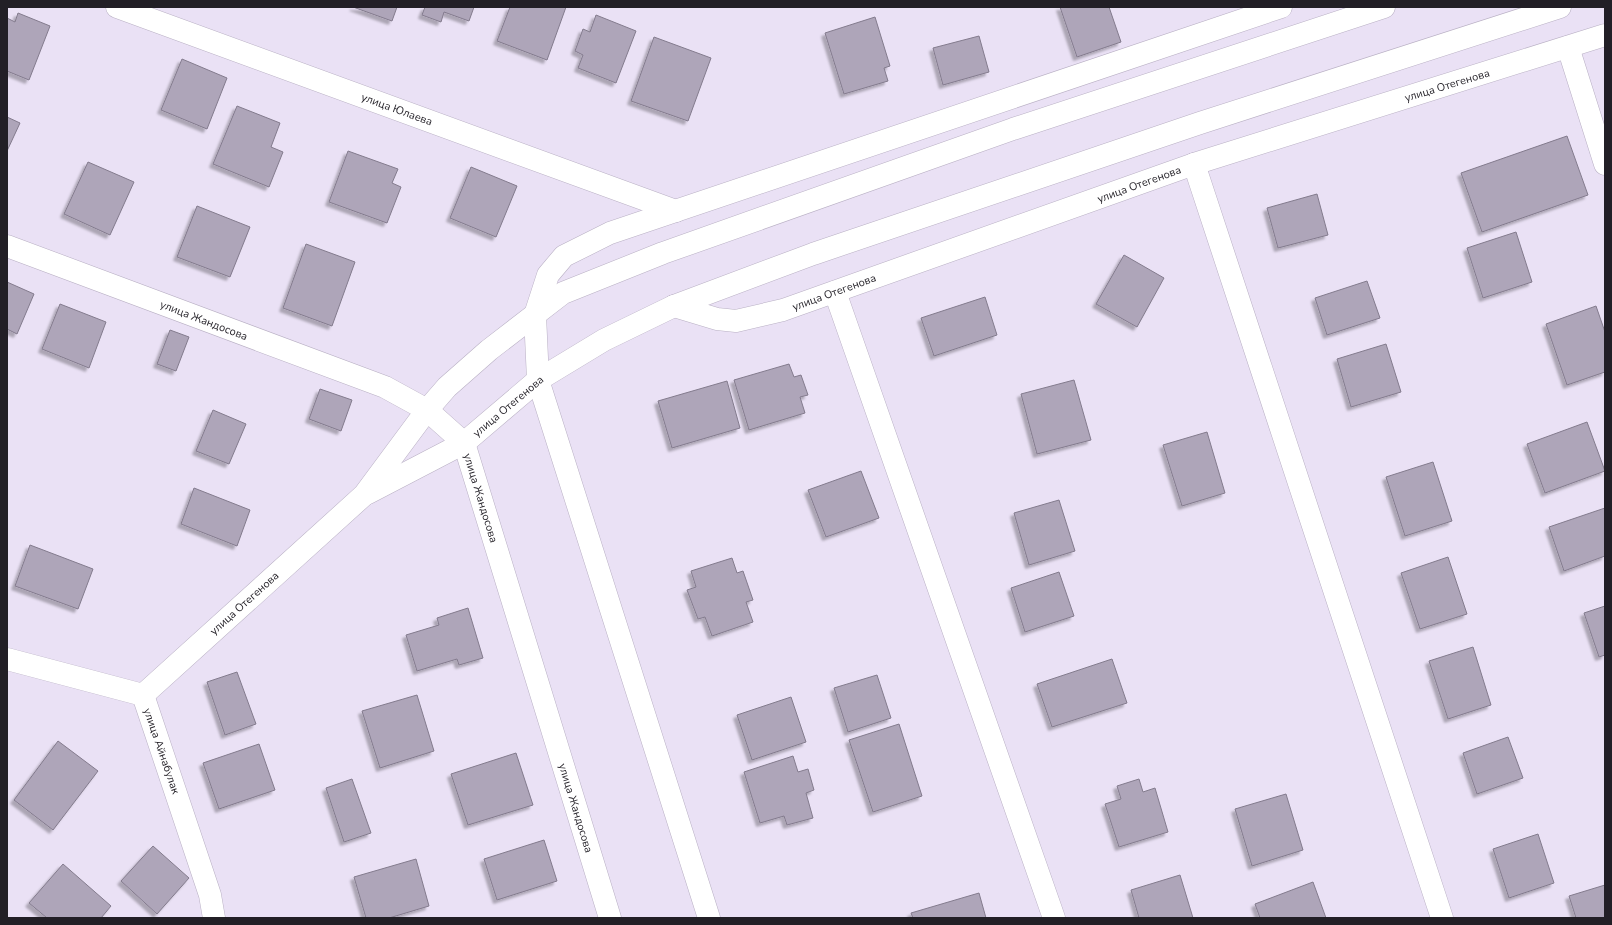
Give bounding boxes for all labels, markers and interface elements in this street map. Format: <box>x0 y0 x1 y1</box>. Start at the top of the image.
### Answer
street label: улица Отегенова <box>1403 65 1492 106</box>
street label: улица Юлаева <box>359 90 435 129</box>
street label: улица Отегенова <box>1095 162 1183 207</box>
street label: улица Отегенова <box>790 270 878 315</box>
street label: улица Жандосова <box>158 297 250 344</box>
street label: улица Отегенова <box>470 372 547 440</box>
street label: улица Жандосова <box>460 452 501 545</box>
street label: улица Отегенова <box>207 568 282 638</box>
street label: улица Айнабулак <box>140 706 183 796</box>
street label: улица Жандосова <box>555 762 596 855</box>

